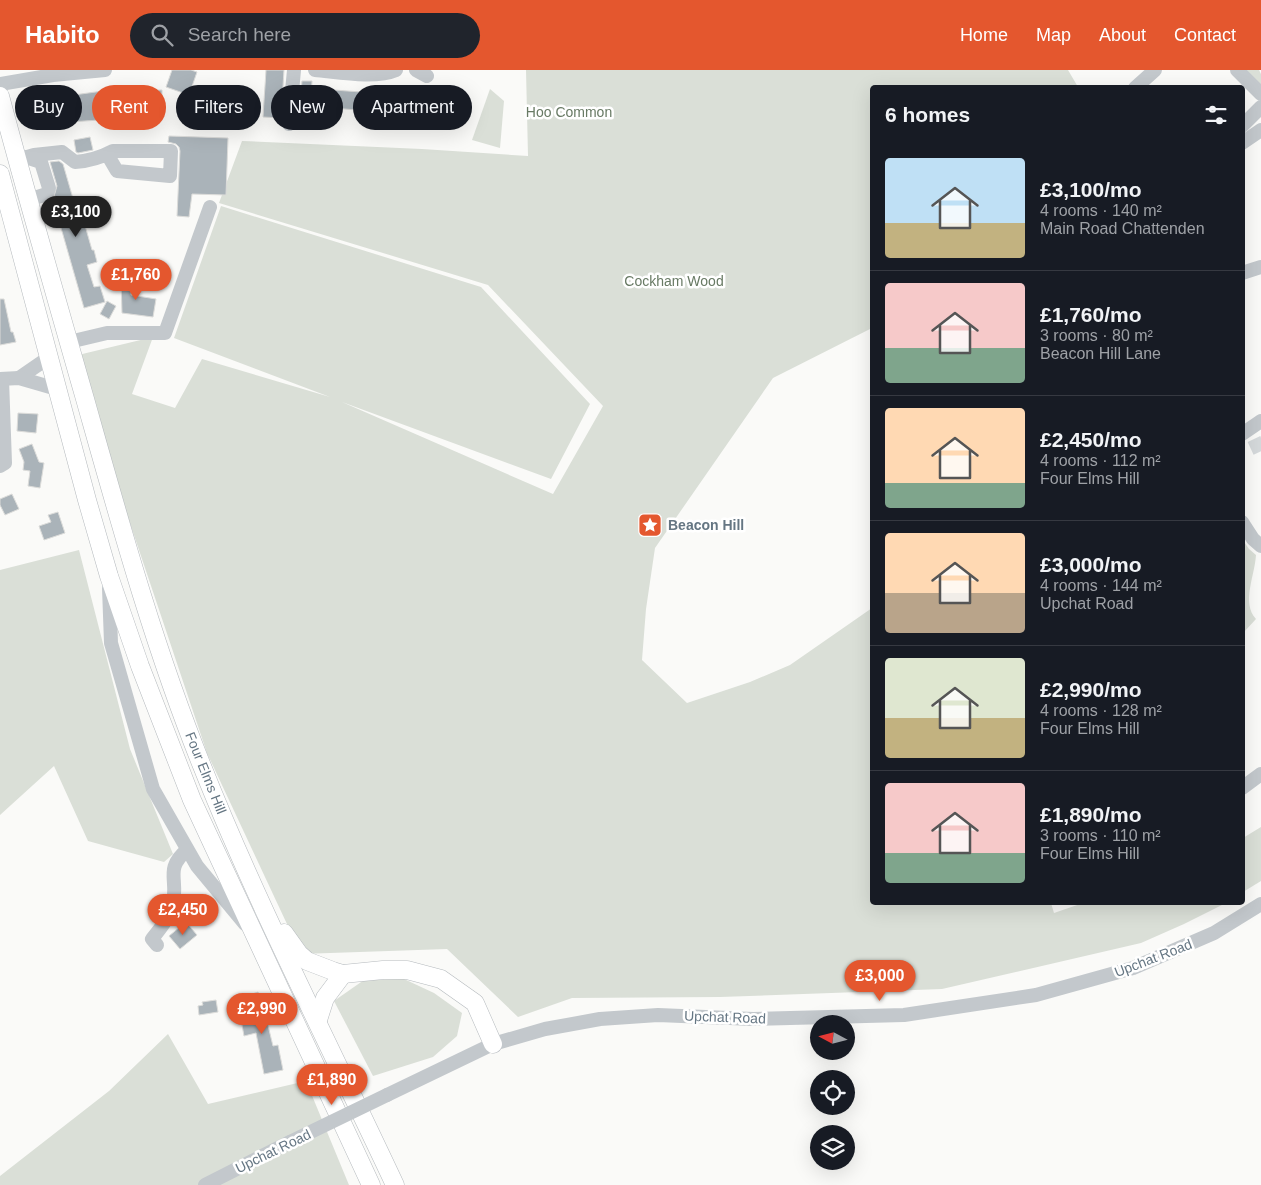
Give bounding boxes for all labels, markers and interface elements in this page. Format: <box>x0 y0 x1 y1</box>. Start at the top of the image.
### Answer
search box <box>130 13 480 58</box>
text: Habito <box>25 21 100 48</box>
icon: search <box>148 21 176 49</box>
text: Search here <box>188 24 291 45</box>
text: Home <box>960 25 1008 45</box>
text: Map <box>1036 25 1071 45</box>
text: About <box>1099 25 1146 45</box>
text: Contact <box>1174 25 1236 45</box>
chip: Buy <box>15 85 82 130</box>
chip: Rent <box>92 85 166 130</box>
chip: Filters <box>176 85 261 130</box>
chip: New <box>271 85 343 130</box>
chip: Apartment <box>353 85 472 130</box>
icon: filters <box>1202 101 1230 129</box>
text: 6 homes <box>885 103 970 126</box>
park label: Hoo Common <box>526 104 612 120</box>
icon: home <box>925 178 985 238</box>
text: £3,100/mo <box>1040 178 1142 201</box>
pin: £3,100 <box>35 196 117 238</box>
text: 4 rooms · 140 m² <box>1040 202 1162 219</box>
text: £3,100 <box>52 203 100 220</box>
text: Main Road Chattenden <box>1040 220 1205 237</box>
pin: £1,760 <box>95 258 177 301</box>
text: £1,760 <box>112 266 160 283</box>
park label: Cockham Wood <box>624 273 724 289</box>
icon: home <box>925 303 985 363</box>
text: £1,760/mo <box>1040 303 1142 326</box>
text: 3 rooms · 80 m² <box>1040 327 1153 344</box>
text: Beacon Hill Lane <box>1040 345 1161 362</box>
icon: home <box>925 428 985 488</box>
text: £2,450/mo <box>1040 428 1142 451</box>
text: 4 rooms · 112 m² <box>1040 452 1161 469</box>
text: Four Elms Hill <box>1040 470 1140 487</box>
place icon: Beacon Hill <box>637 512 663 538</box>
place label: Beacon Hill <box>668 517 744 533</box>
icon: home <box>925 553 985 613</box>
text: £3,000/mo <box>1040 553 1142 576</box>
text: 4 rooms · 144 m² <box>1040 577 1162 594</box>
text: Upchat Road <box>1040 595 1133 612</box>
icon: home <box>925 678 985 738</box>
text: £2,990/mo <box>1040 678 1142 701</box>
text: 4 rooms · 128 m² <box>1040 702 1162 719</box>
text: Four Elms Hill <box>1040 720 1140 737</box>
street label: Four Elms Hill <box>182 730 230 816</box>
icon: home <box>925 803 985 863</box>
text: £1,890/mo <box>1040 803 1142 826</box>
text: 3 rooms · 110 m² <box>1040 827 1161 844</box>
text: Four Elms Hill <box>1040 845 1140 862</box>
pin: £2,450 <box>142 894 224 936</box>
text: £2,450 <box>159 901 207 918</box>
street label: Upchat Road <box>1112 936 1194 980</box>
pin: £3,000 <box>839 960 921 1002</box>
text: £3,000 <box>856 967 904 984</box>
pin: £2,990 <box>221 992 303 1035</box>
text: £2,990 <box>238 1000 286 1017</box>
street label: Upchat Road <box>684 1008 766 1026</box>
north arrow <box>810 1015 855 1060</box>
map controls <box>810 1015 855 1170</box>
pin: £1,890 <box>291 1064 373 1106</box>
button: locate <box>810 1070 855 1115</box>
text: £1,890 <box>308 1071 356 1088</box>
button: layers <box>810 1125 855 1170</box>
street label: Upchat Road <box>233 1126 313 1176</box>

